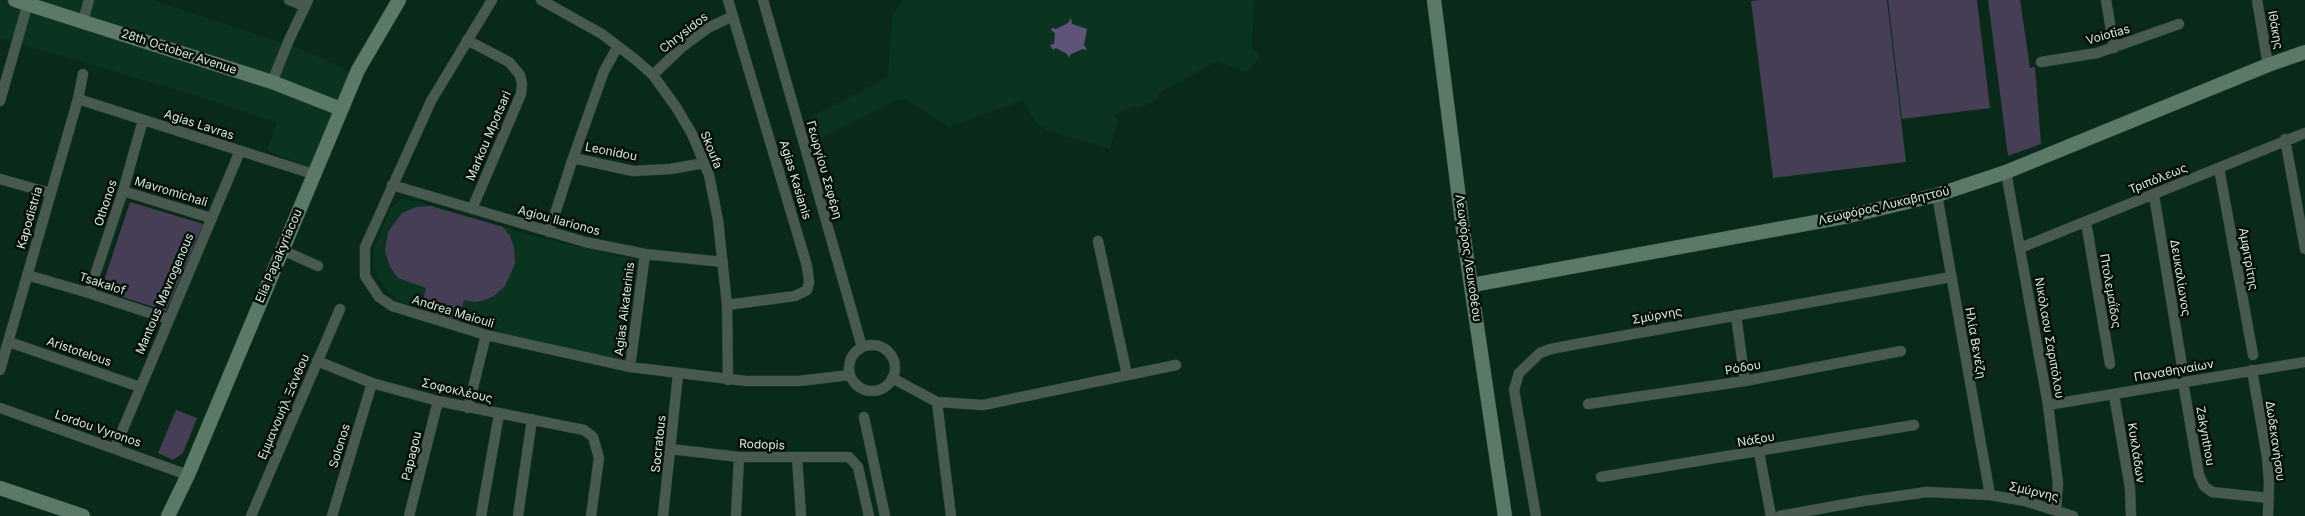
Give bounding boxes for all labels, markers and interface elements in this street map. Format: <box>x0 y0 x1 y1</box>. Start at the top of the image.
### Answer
street label: Chrysidos <box>657 10 711 56</box>
street label: Ιθάκης <box>2265 10 2285 50</box>
street label: Voiotias <box>2084 22 2132 48</box>
street label: 28th October Avenue <box>119 27 239 77</box>
street label: Markou Mpotsari <box>464 89 514 183</box>
street label: Agias Lavras <box>162 107 236 143</box>
street label: Γεωργίου Σεφέρη <box>803 119 845 221</box>
street label: Skoufa <box>697 129 725 171</box>
street label: Agias Kasianis <box>776 139 814 221</box>
street label: Leonidou <box>584 140 638 164</box>
street label: Τριπόλεως <box>2127 161 2189 197</box>
street label: Mavromichali <box>133 174 209 210</box>
street label: Othonos <box>92 178 120 228</box>
street label: Λεωφόρος Λυκαβηττού <box>1817 184 1951 228</box>
street label: Kapodistria <box>14 185 46 251</box>
street label: Λεωφόρος Λευκοθέου <box>1452 193 1484 323</box>
street label: Agiou Ilarionos <box>516 203 602 239</box>
street label: Elia Papakyriacou <box>253 207 305 305</box>
street label: Αμφιτρίτης <box>2235 227 2261 291</box>
street label: Mantous Mavrogenous <box>133 231 197 357</box>
street label: Δευκαλίωνος <box>2167 239 2193 317</box>
street label: Πτολεμαΐδος <box>2096 253 2124 329</box>
street label: Agias Aikaterinis <box>612 261 638 357</box>
street label: Tsakalof <box>77 270 127 298</box>
street label: Νικόλαου Σαριπόλου <box>2031 276 2067 400</box>
street label: Andrea Maiouli <box>410 293 496 331</box>
street label: Σμύρνης <box>1631 305 1683 327</box>
street label: Ηλία Βενέζη <box>1962 306 1988 380</box>
street label: Aristotelous <box>45 334 113 370</box>
street label: Εμμανουήλ Ξάνθου <box>255 352 313 462</box>
street label: Παναθηναίων <box>2133 357 2215 385</box>
street label: Ρόδου <box>1724 358 1762 378</box>
street label: Σοφοκλέους <box>420 376 494 406</box>
street label: Δωδεκανήσου <box>2262 400 2288 482</box>
street label: Zakynthou <box>2193 405 2217 467</box>
street label: Lordou Vyronos <box>53 407 143 451</box>
street label: Socratous <box>649 415 669 473</box>
street label: Solonos <box>326 422 354 470</box>
street label: Κυκλάδων <box>2124 422 2148 484</box>
street label: Papagou <box>399 430 425 482</box>
street label: Νάξου <box>1736 430 1776 450</box>
street label: Rodopis <box>739 437 785 453</box>
street label: Σμύρνης <box>2008 479 2060 505</box>

